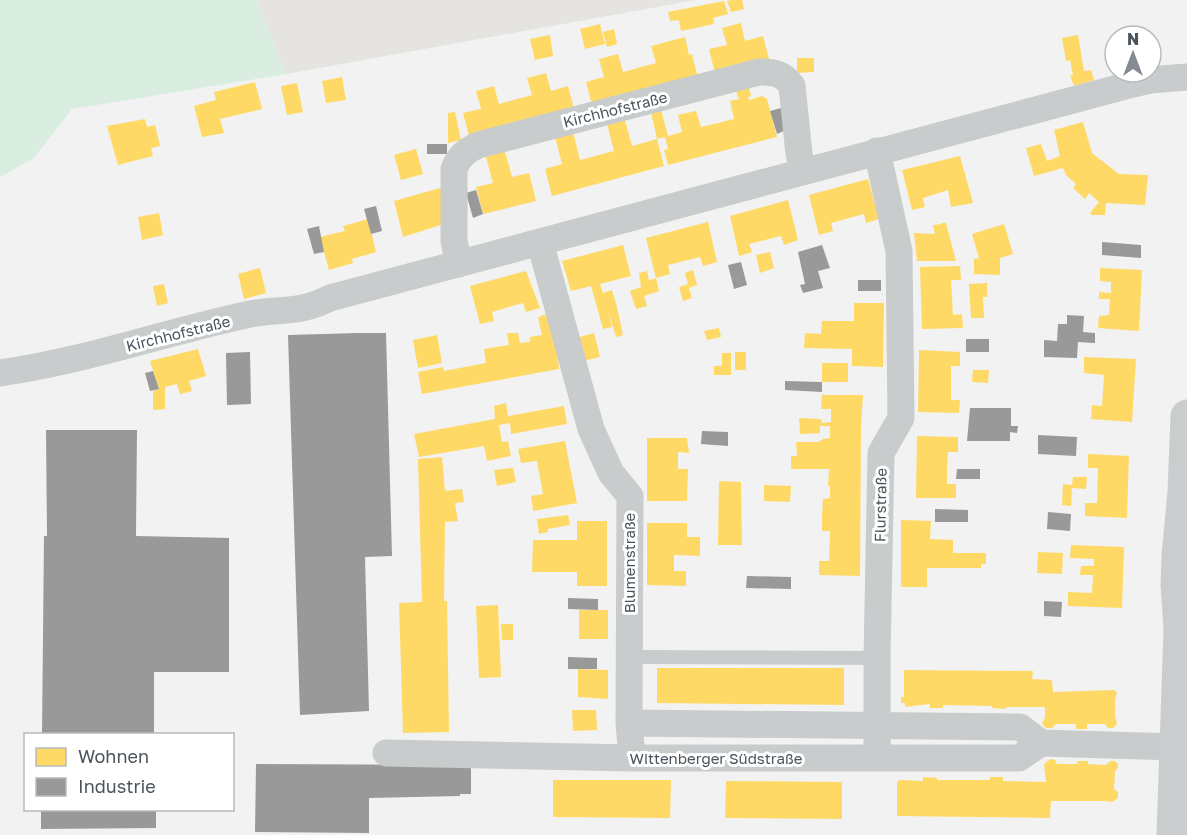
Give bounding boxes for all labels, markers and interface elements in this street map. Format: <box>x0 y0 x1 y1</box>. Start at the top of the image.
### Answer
north arrow <box>1103 24 1163 84</box>
text: N <box>1127 29 1139 49</box>
street label: Kirchhofstraße <box>561 87 669 131</box>
street label: Kirchhofstraße <box>124 311 232 355</box>
street label: Flurstraße <box>870 467 890 542</box>
street label: Blumenstraße <box>620 512 638 613</box>
legend <box>24 733 234 811</box>
text: Wohnen <box>78 745 149 767</box>
street label: Wittenberger Südstraße <box>630 749 803 767</box>
text: Industrie <box>78 775 156 797</box>

